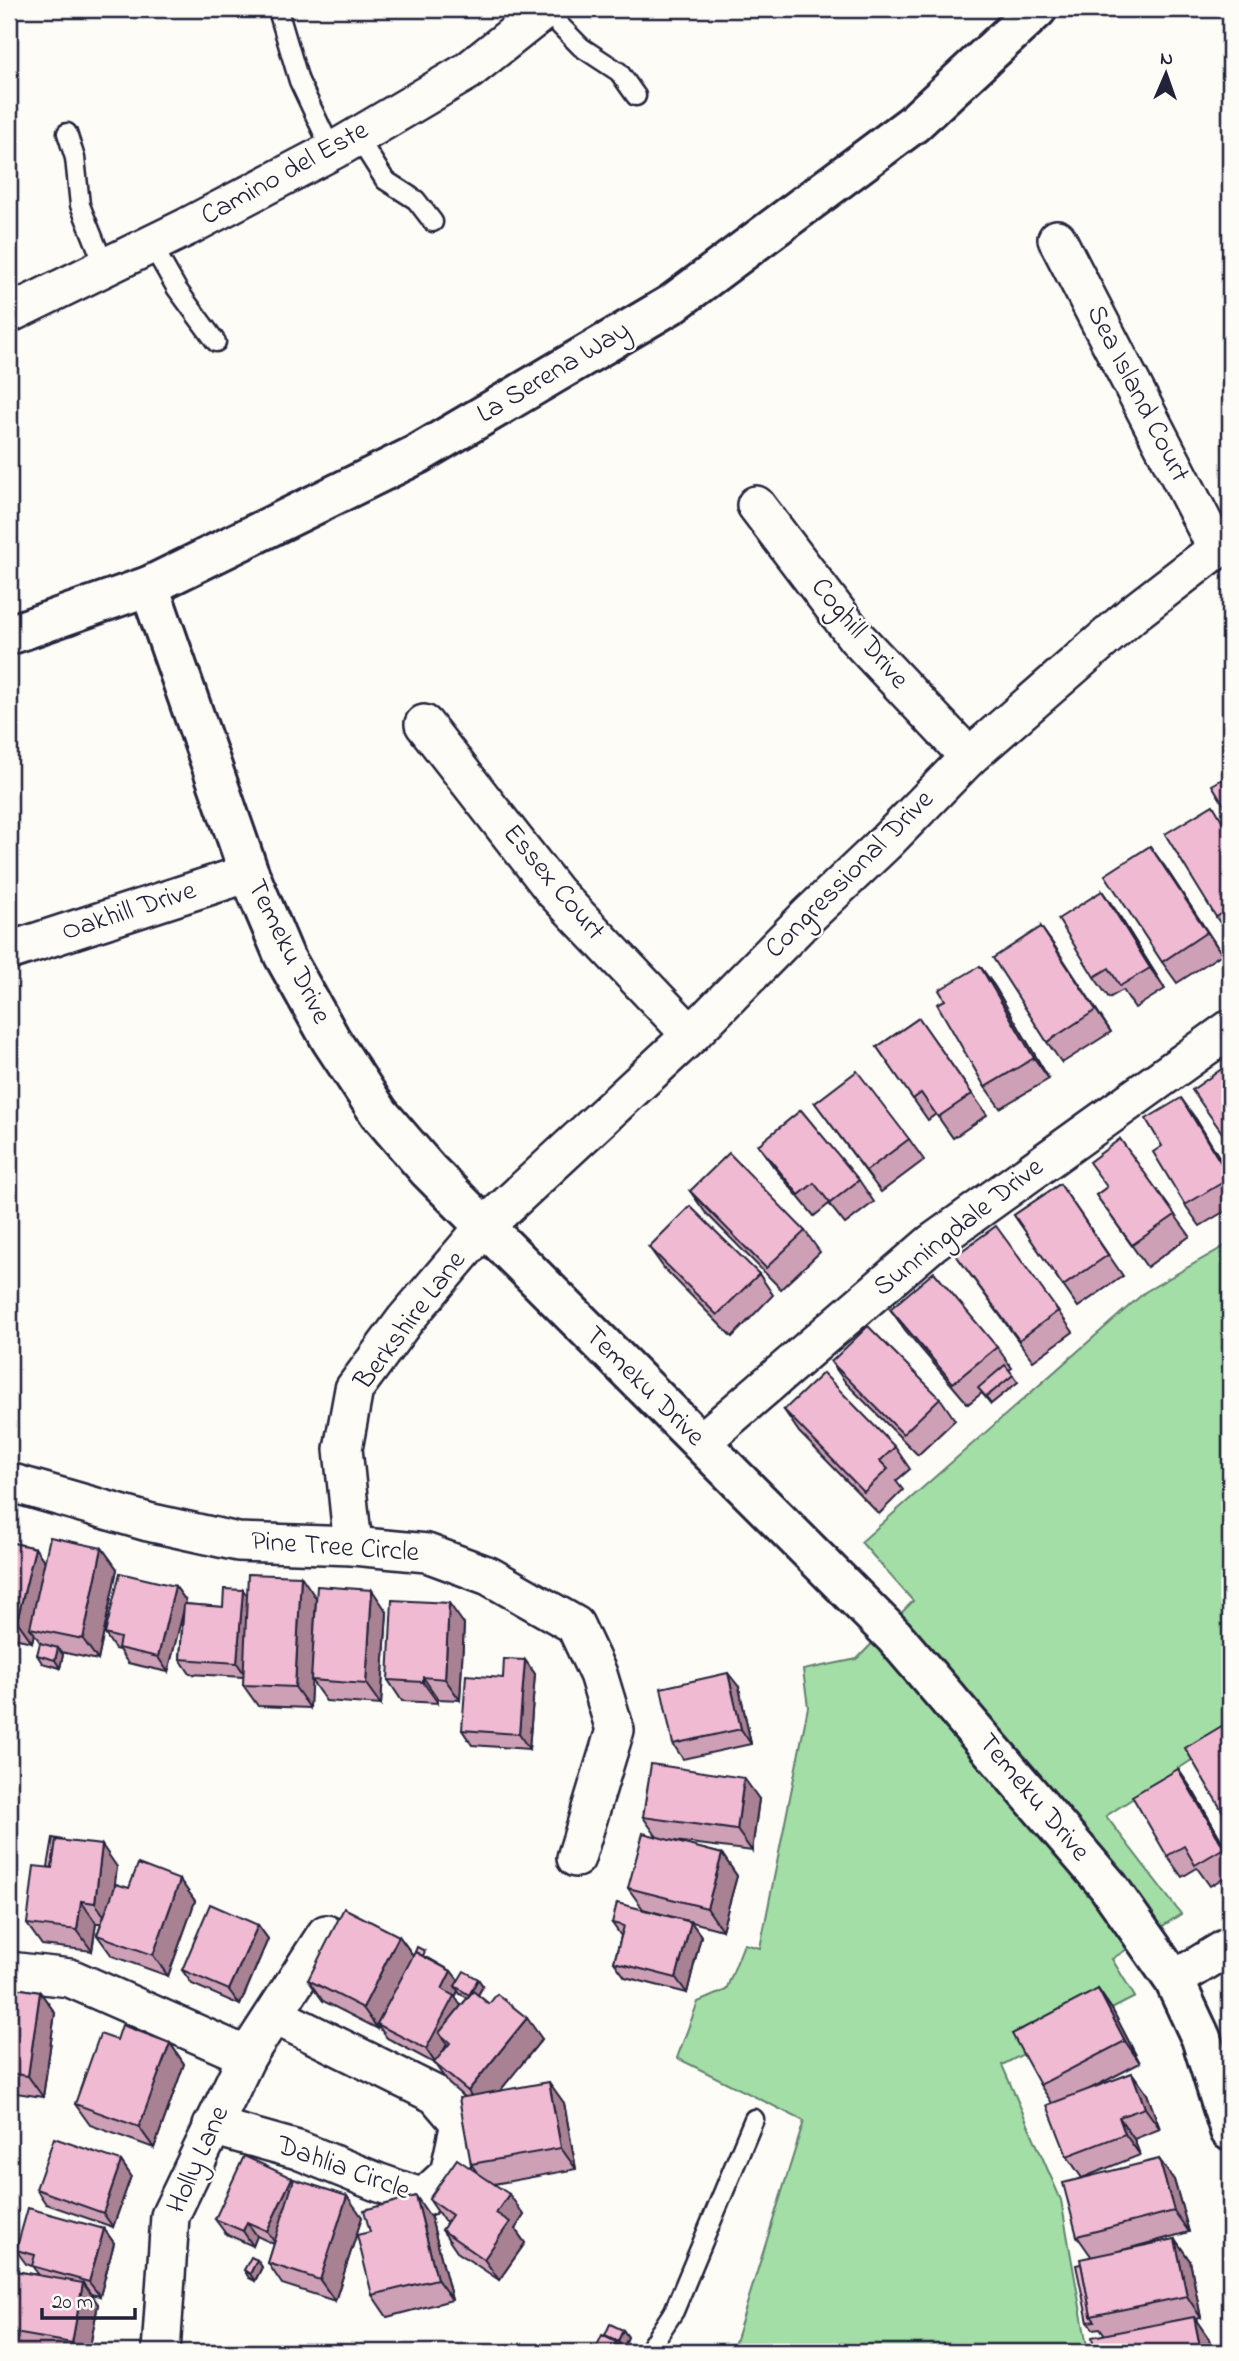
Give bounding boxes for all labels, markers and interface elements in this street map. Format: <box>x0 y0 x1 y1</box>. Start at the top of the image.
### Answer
north arrow <box>1130 38 1200 108</box>
text: N <box>1160 46 1174 73</box>
street label: Camino del Este <box>194 111 377 237</box>
street label: Sea Island Court <box>1075 298 1199 490</box>
street label: La Serena Way <box>469 311 639 435</box>
street label: Coghill Drive <box>800 569 918 699</box>
street label: Congressional Drive <box>756 781 944 969</box>
street label: Essex Court <box>492 816 614 950</box>
street label: Oakhill Drive <box>57 871 202 953</box>
street label: Temeku Drive <box>235 873 341 1032</box>
street label: Sunningdale Drive <box>865 1148 1053 1308</box>
street label: Berkshire Lane <box>344 1242 477 1400</box>
street label: Temeku Drive <box>574 1317 714 1457</box>
street label: Pine Tree Circle <box>250 1522 421 1574</box>
street label: Temeku Drive <box>967 1725 1099 1871</box>
street label: Holly Lane <box>157 2099 241 2220</box>
street label: Dahlia Circle <box>269 2126 416 2212</box>
scale bar <box>42 2277 135 2321</box>
text: 20 m <box>52 2288 93 2318</box>

